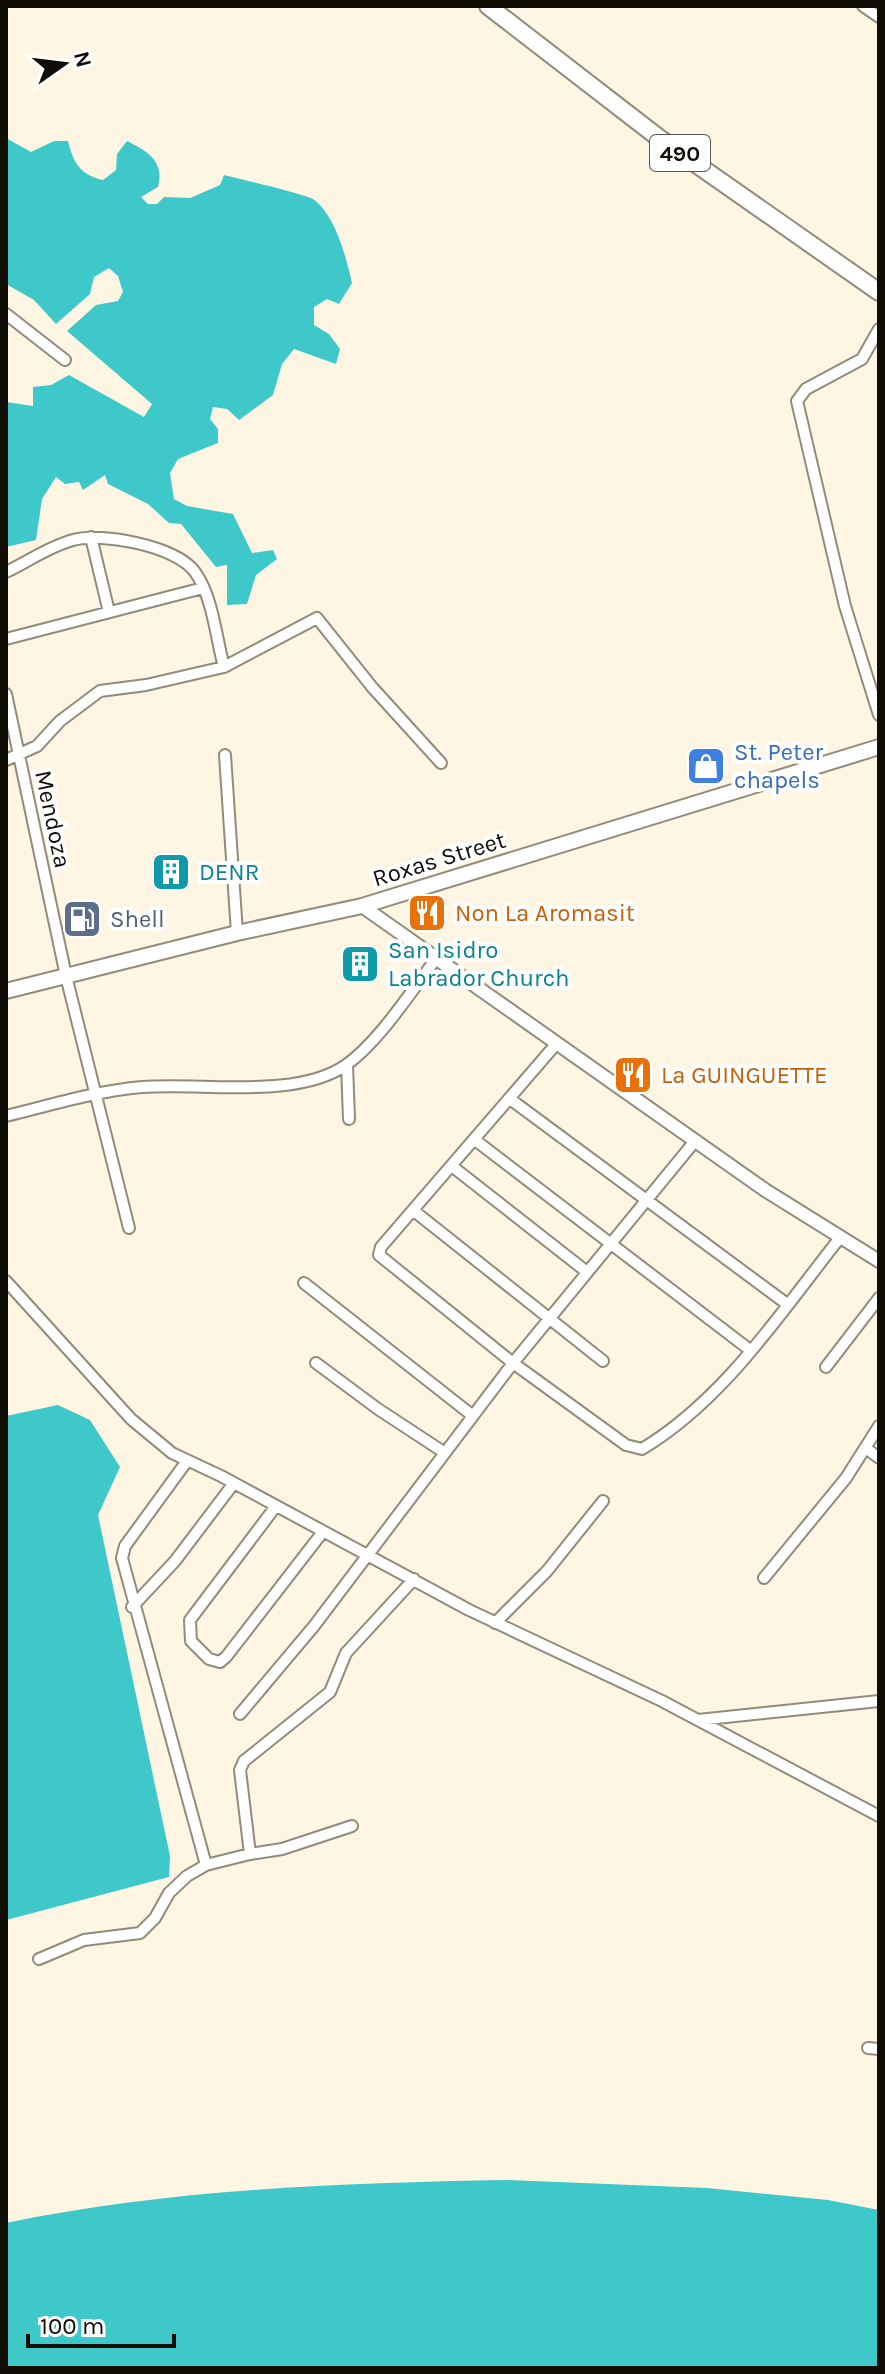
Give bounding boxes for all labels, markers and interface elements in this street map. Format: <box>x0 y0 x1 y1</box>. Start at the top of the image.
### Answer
north arrow <box>24 24 104 104</box>
text: N <box>68 49 97 70</box>
road number: 490 <box>650 135 710 171</box>
place label: St. Peter chapels <box>734 738 823 794</box>
shop icon: St. Peter chapels <box>685 745 727 787</box>
street label: Mendoza <box>29 768 77 870</box>
street label: Roxas Street <box>369 826 509 892</box>
building icon: DENR <box>150 851 192 893</box>
place label: DENR <box>199 858 259 886</box>
restaurant icon: Non La Aromasit <box>406 892 448 934</box>
fuel station icon: Shell <box>61 898 103 940</box>
place label: Non La Aromasit <box>455 899 635 927</box>
place label: Shell <box>110 905 165 933</box>
place label: San Isidro Labrador Church <box>388 936 570 992</box>
building icon: San Isidro Labrador Church <box>339 943 381 985</box>
restaurant icon: La GUINGUETTE <box>612 1054 654 1096</box>
place label: La GUINGUETTE <box>661 1061 828 1089</box>
scale bar <box>28 2298 174 2348</box>
text: 100 m <box>40 2312 105 2340</box>

